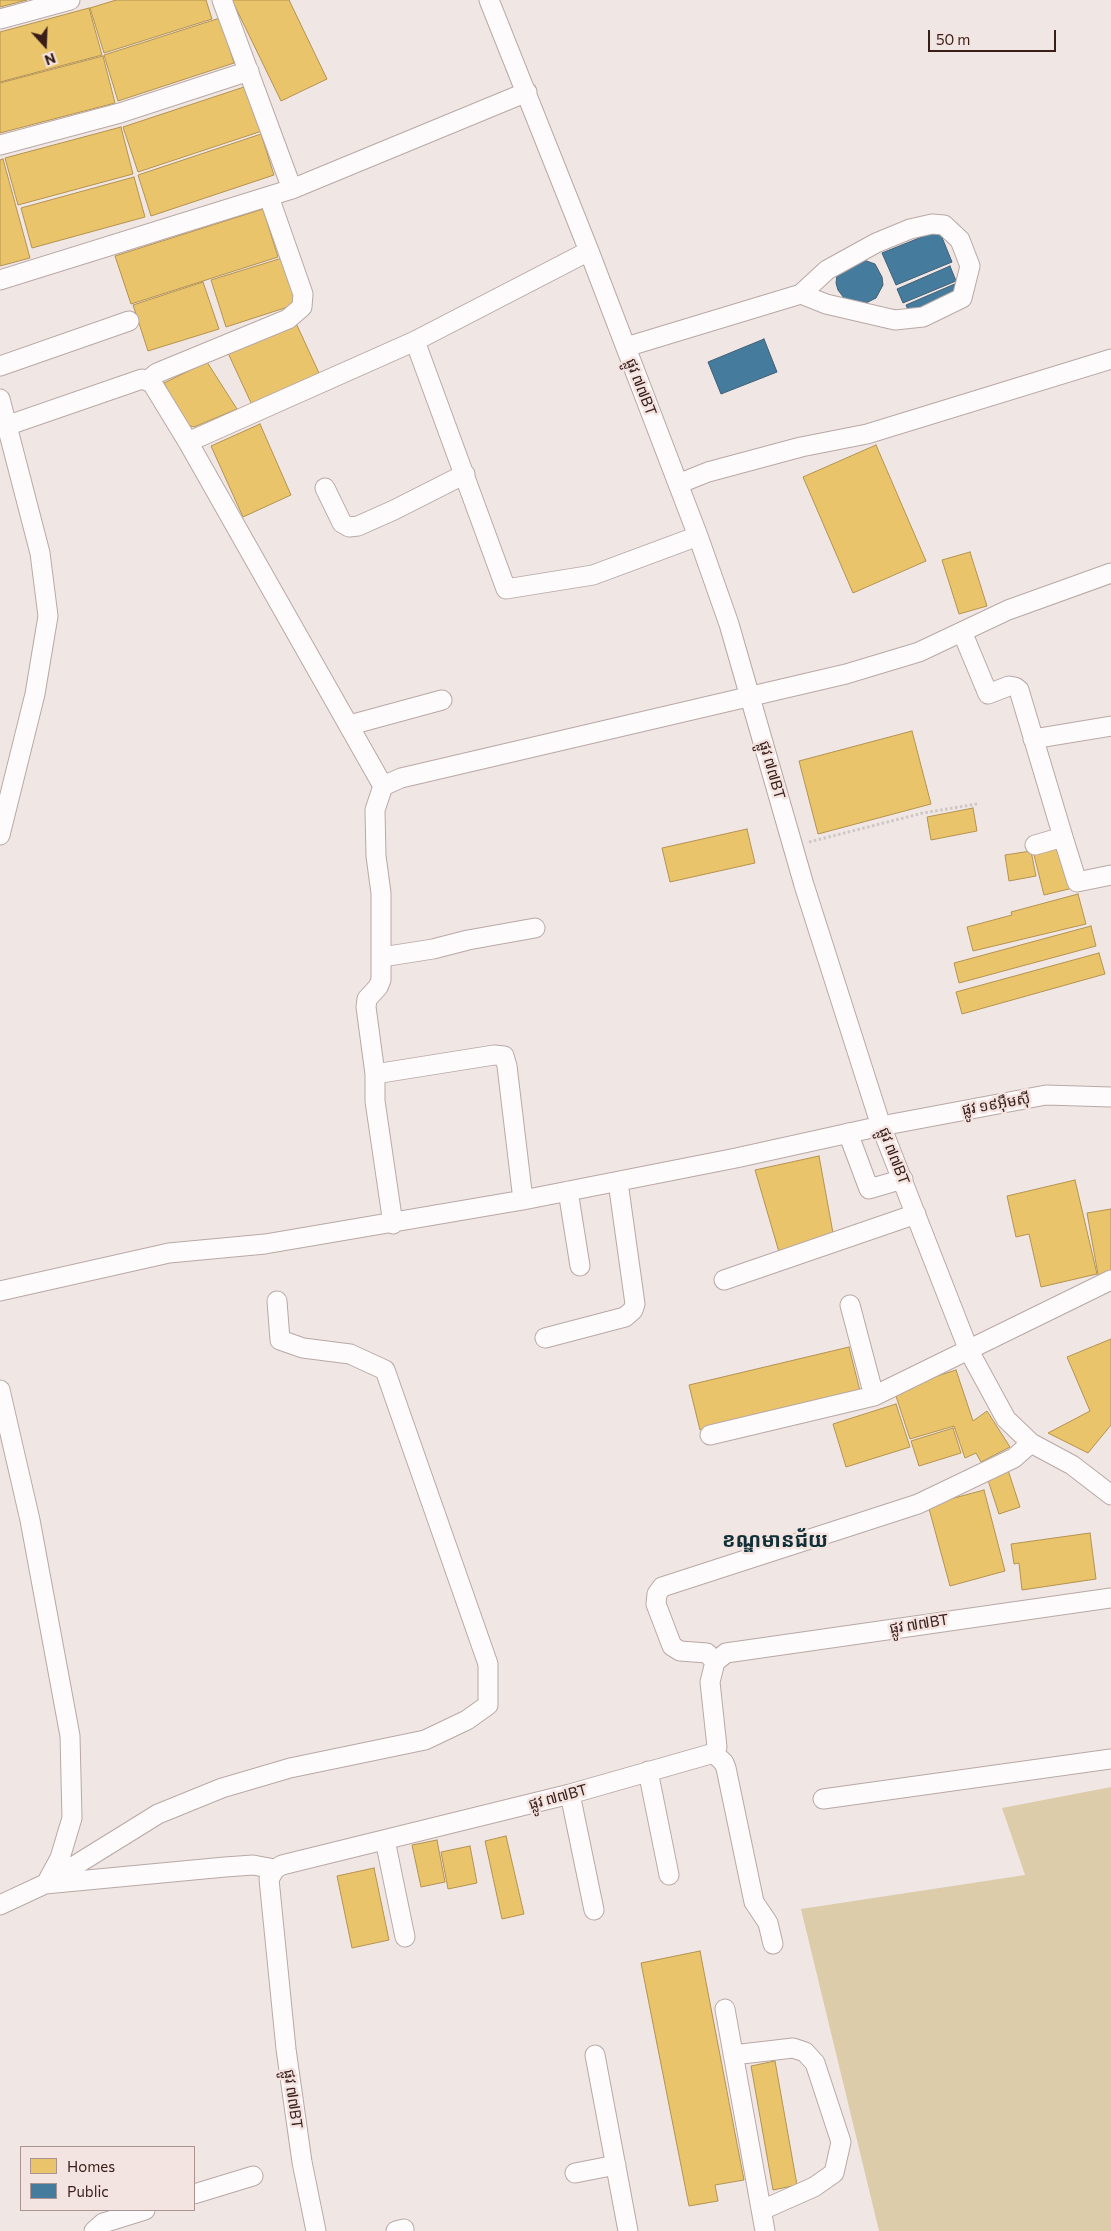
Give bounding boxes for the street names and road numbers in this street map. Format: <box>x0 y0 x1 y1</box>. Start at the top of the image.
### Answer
street label: ផ្លូវ ៧៧BT <box>622 356 660 418</box>
street label: ផ្លូវ ៧៧BT <box>755 739 789 801</box>
street label: ផ្លូវ ១៩អ៊ឹមស៊ី <box>960 1089 1032 1119</box>
street label: ផ្លូវ ៧៧BT <box>875 1125 913 1187</box>
street label: ផ្លូវ ៧៧BT <box>888 1610 950 1638</box>
street label: ផ្លូវ ៧៧BT <box>527 1781 589 1813</box>
street label: ផ្លូវ ៧៧BT <box>280 2068 306 2130</box>

